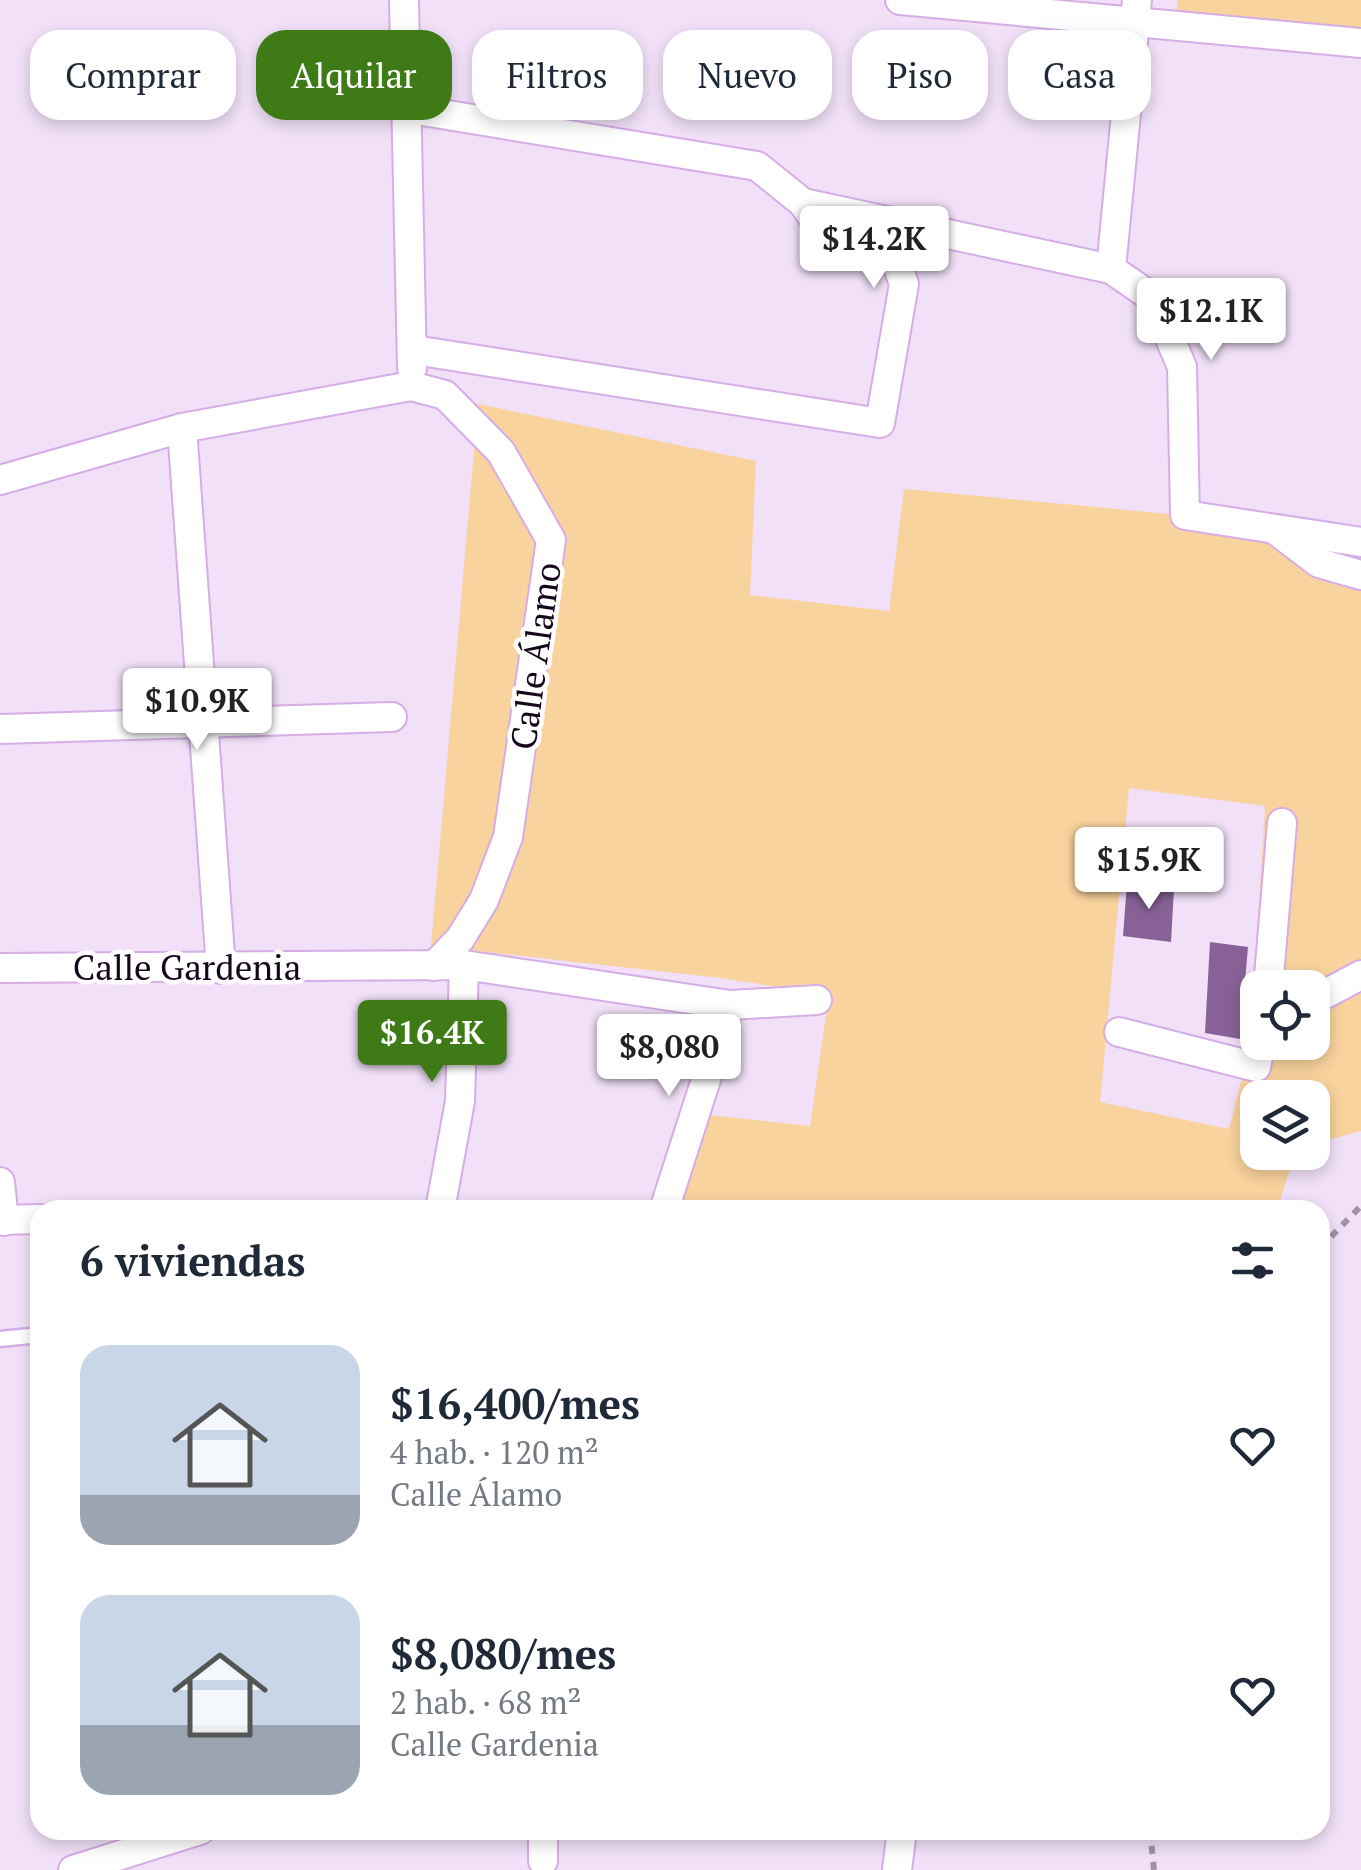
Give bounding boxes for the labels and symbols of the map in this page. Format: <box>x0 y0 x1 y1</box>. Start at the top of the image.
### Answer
pin: $14.2K <box>793 206 955 291</box>
pin: $12.1K <box>1130 278 1292 363</box>
street label: Calle Álamo <box>499 559 571 752</box>
pin: $10.9K <box>116 668 278 753</box>
pin: $15.9K <box>1068 827 1230 912</box>
street label: Calle Gardenia <box>73 944 301 990</box>
pin: $16.4K <box>351 1000 513 1085</box>
pin: $8,080 <box>588 1014 750 1099</box>

